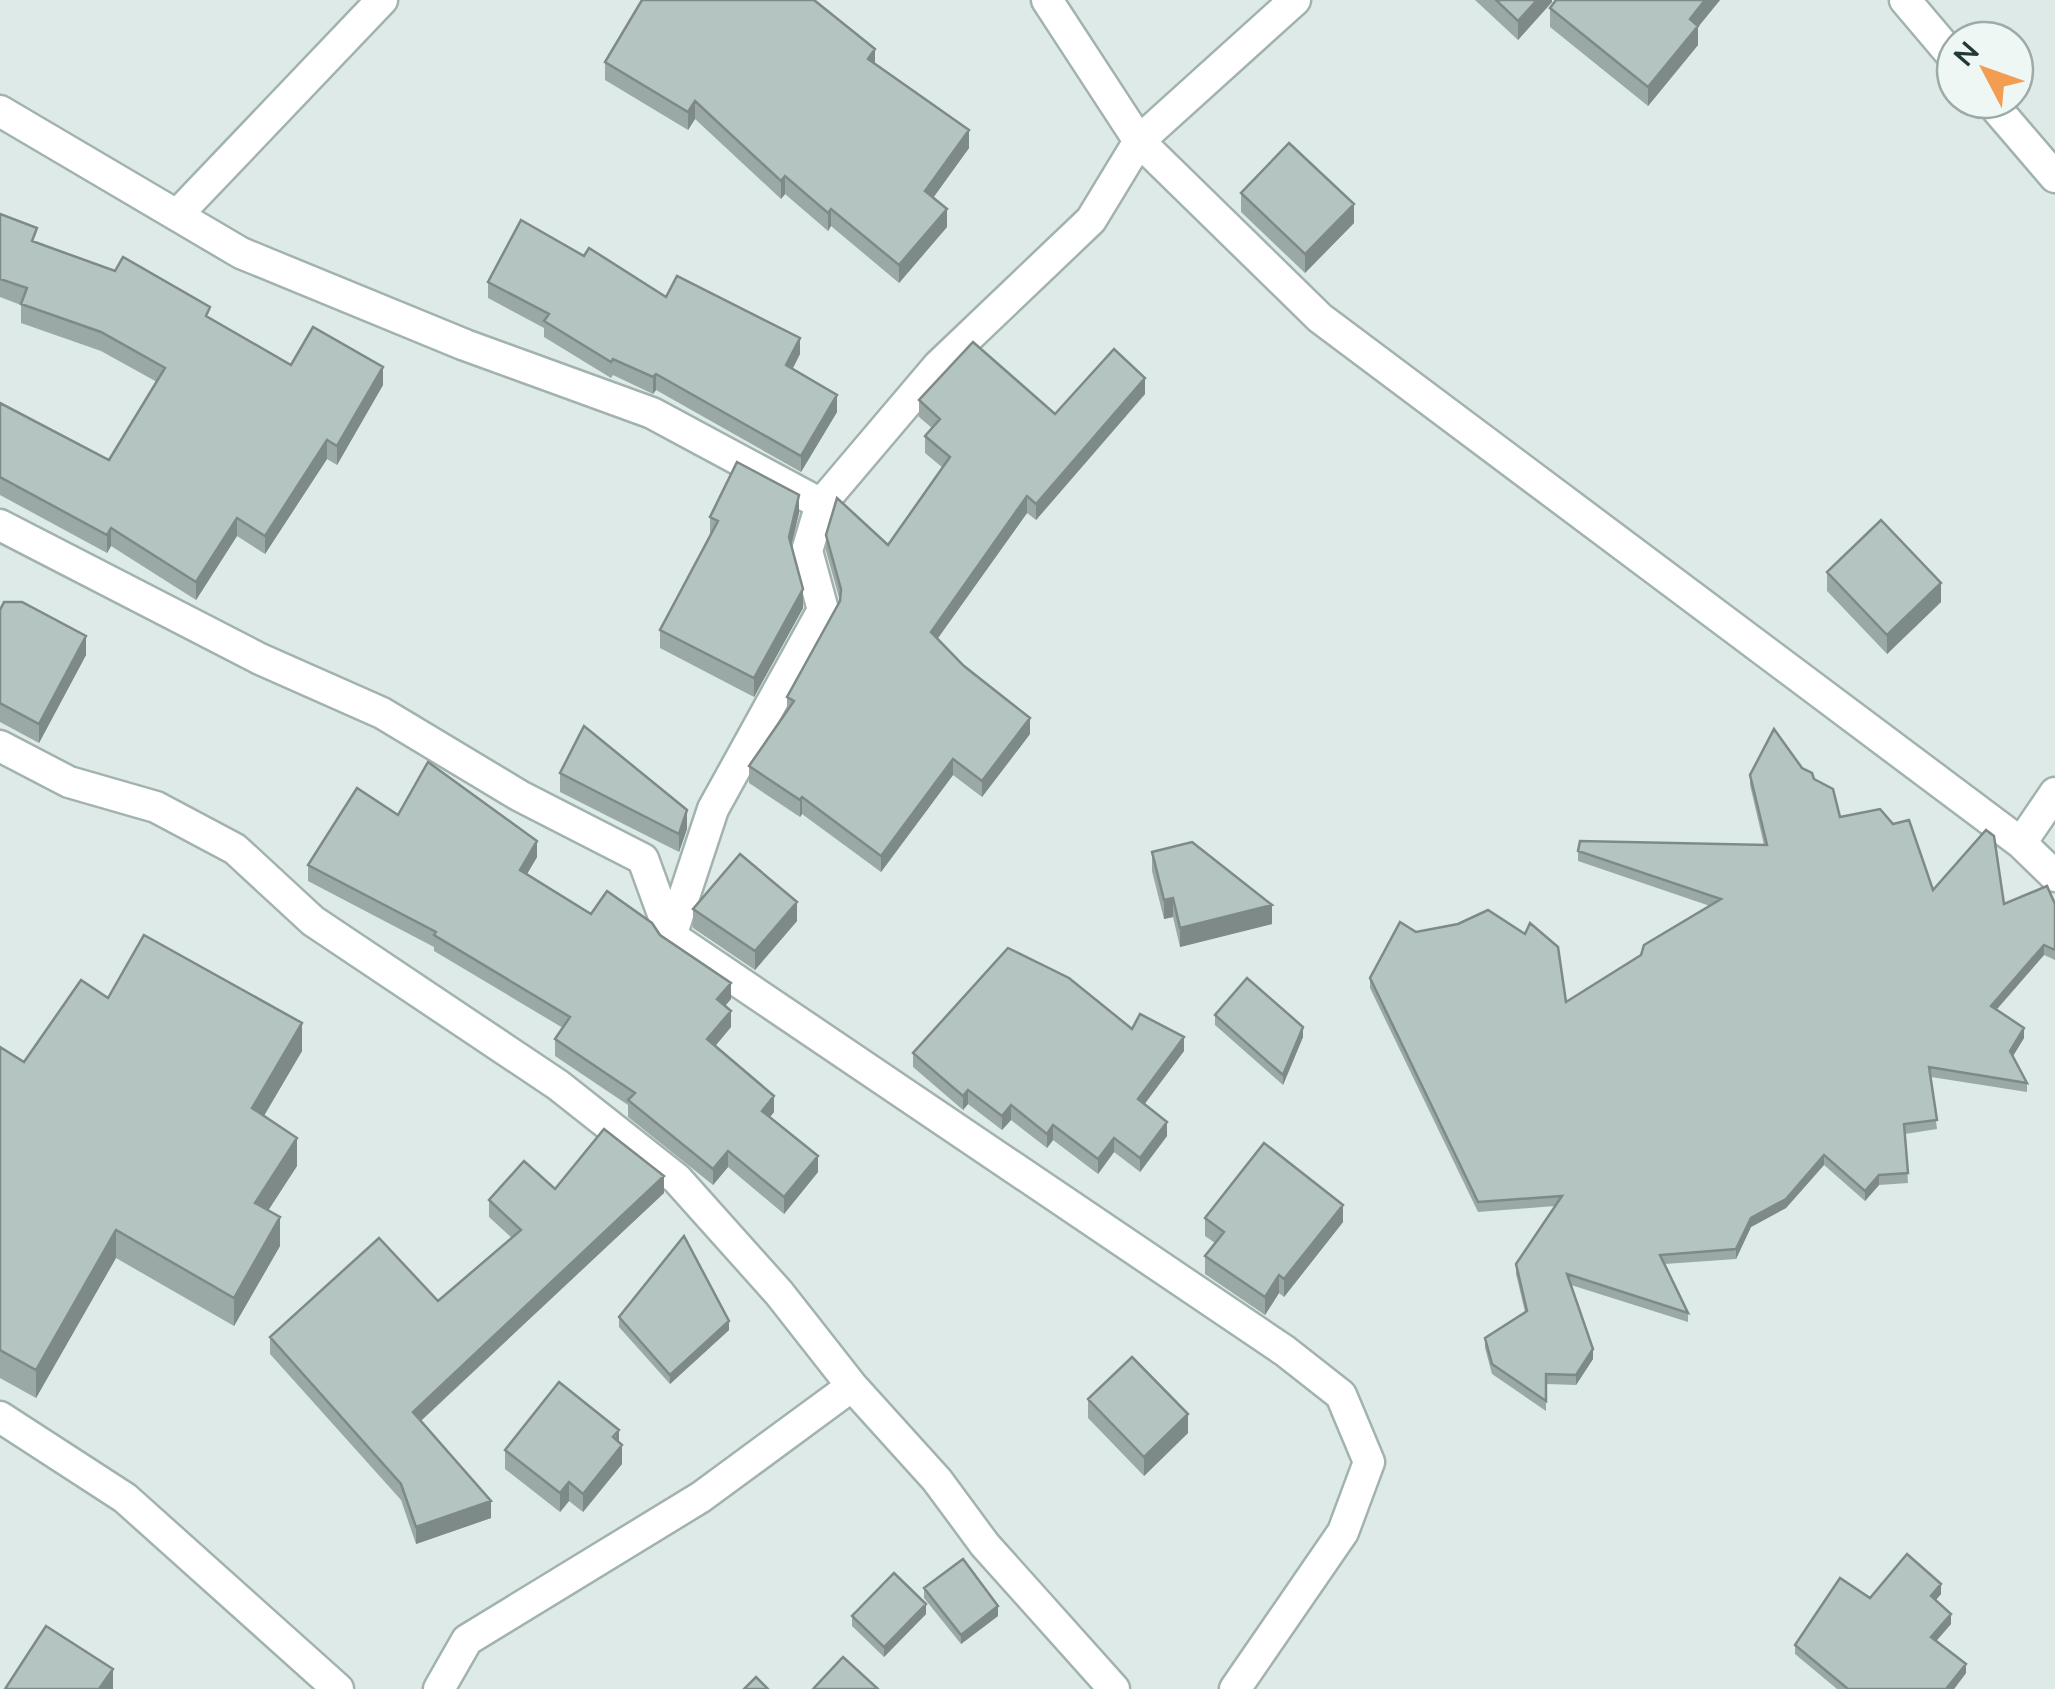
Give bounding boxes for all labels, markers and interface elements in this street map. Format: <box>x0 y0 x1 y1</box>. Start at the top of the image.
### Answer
north arrow <box>1935 20 2035 120</box>
text: N <box>1946 34 1986 73</box>

